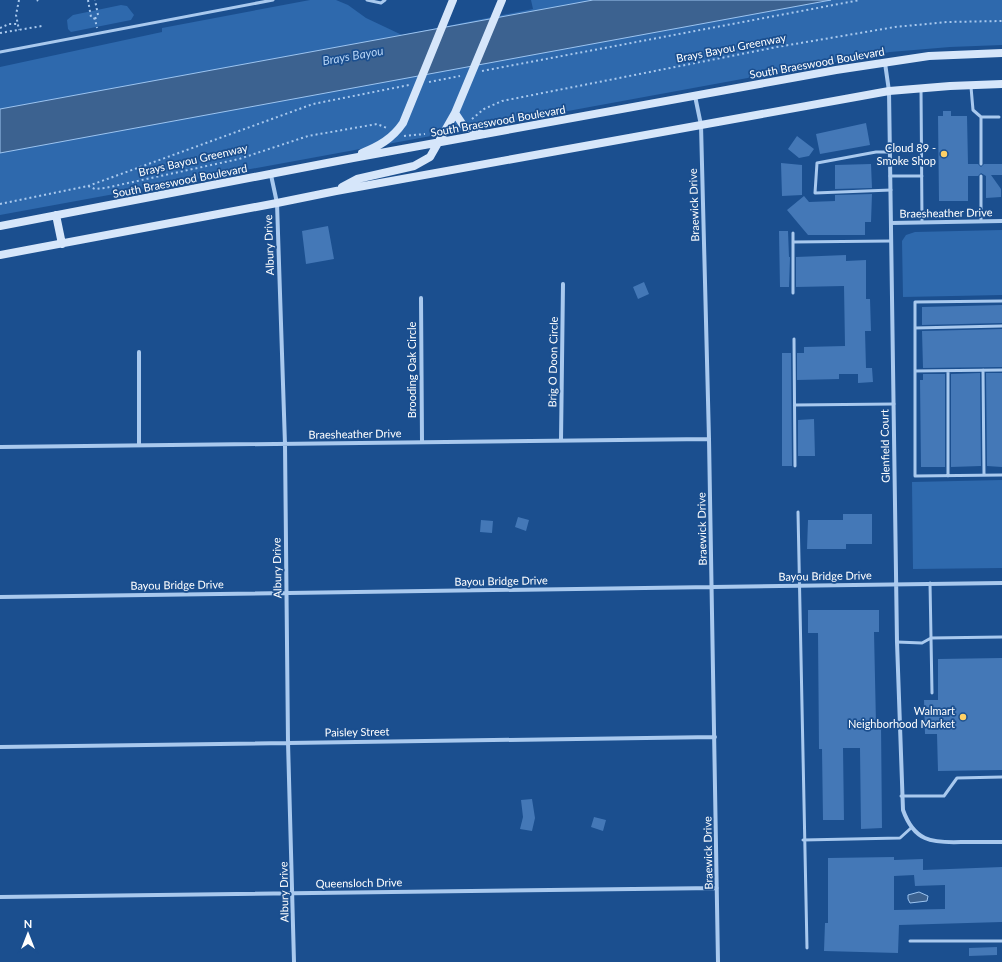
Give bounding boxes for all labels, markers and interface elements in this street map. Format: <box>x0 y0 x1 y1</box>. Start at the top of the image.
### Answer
street label: Brays Bayou Greenway <box>675 30 787 65</box>
water label: Brays Bayou <box>321 43 385 68</box>
street label: South Braeswood Boulevard <box>748 44 885 81</box>
street label: South Braeswood Boulevard <box>429 102 566 139</box>
street label: Brays Bayou Greenway <box>137 141 249 178</box>
place label: Cloud 89 - Smoke Shop <box>877 141 936 167</box>
marker: Cloud 89 - Smoke Shop <box>939 149 949 159</box>
street label: South Braeswood Boulevard <box>112 161 248 200</box>
street label: Braewick Drive <box>686 168 701 242</box>
street label: Braesheather Drive <box>899 205 993 220</box>
street label: Albury Drive <box>261 214 276 276</box>
street label: Brig O Doon Circle <box>545 316 560 408</box>
street label: Brooding Oak Circle <box>405 321 418 418</box>
street label: Glenfield Court <box>877 409 892 483</box>
street label: Braesheather Drive <box>308 426 402 441</box>
street label: Braewick Drive <box>694 492 709 566</box>
street label: Albury Drive <box>269 537 284 599</box>
street label: Bayou Bridge Drive <box>778 568 872 583</box>
street label: Bayou Bridge Drive <box>454 573 548 588</box>
street label: Bayou Bridge Drive <box>130 577 224 592</box>
place label: Walmart Neighborhood Market <box>848 704 955 730</box>
marker: Walmart Neighborhood Market <box>958 712 968 722</box>
street label: Paisley Street <box>325 724 390 739</box>
street label: Braewick Drive <box>700 816 715 890</box>
street label: Albury Drive <box>276 861 291 923</box>
street label: Queensloch Drive <box>316 875 403 890</box>
north arrow <box>8 914 48 954</box>
text: N <box>24 917 32 930</box>

